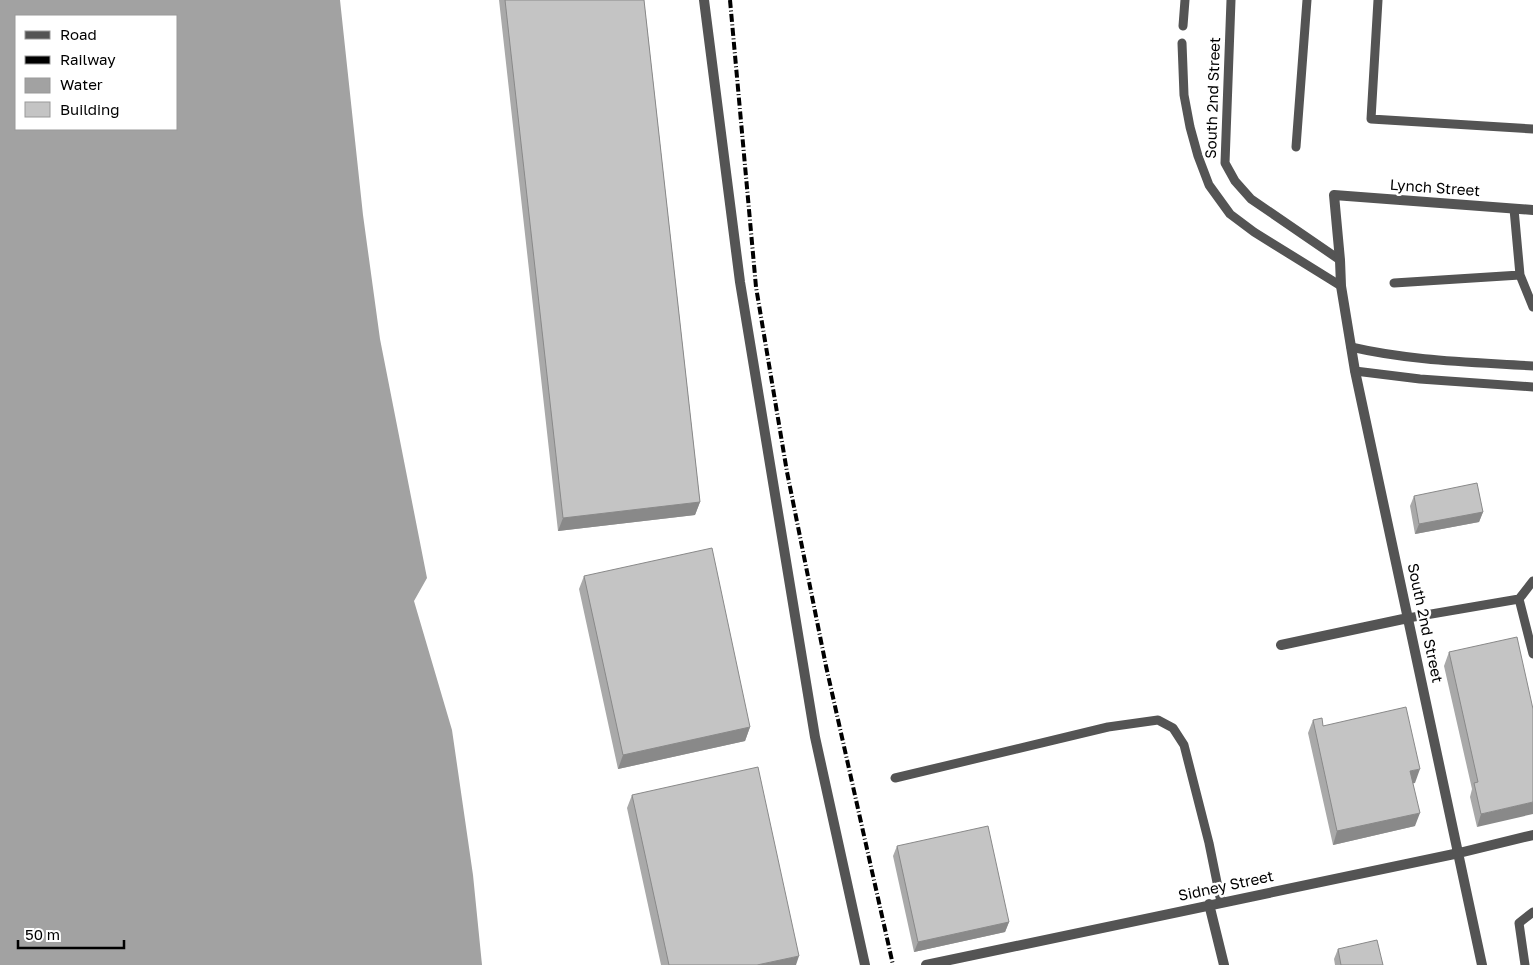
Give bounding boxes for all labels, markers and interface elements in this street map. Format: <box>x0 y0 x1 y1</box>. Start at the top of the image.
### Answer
legend <box>15 15 178 130</box>
text: Road <box>60 25 97 43</box>
street label: South 2nd Street <box>1201 37 1223 159</box>
text: Railway <box>60 50 116 68</box>
text: Water <box>60 75 103 93</box>
text: Building <box>60 100 120 118</box>
street label: Lynch Street <box>1389 175 1481 199</box>
street label: South 2nd Street <box>1404 561 1447 684</box>
street label: Sidney Street <box>1176 866 1275 904</box>
scale bar <box>18 918 124 950</box>
text: 50 m <box>25 925 60 943</box>

